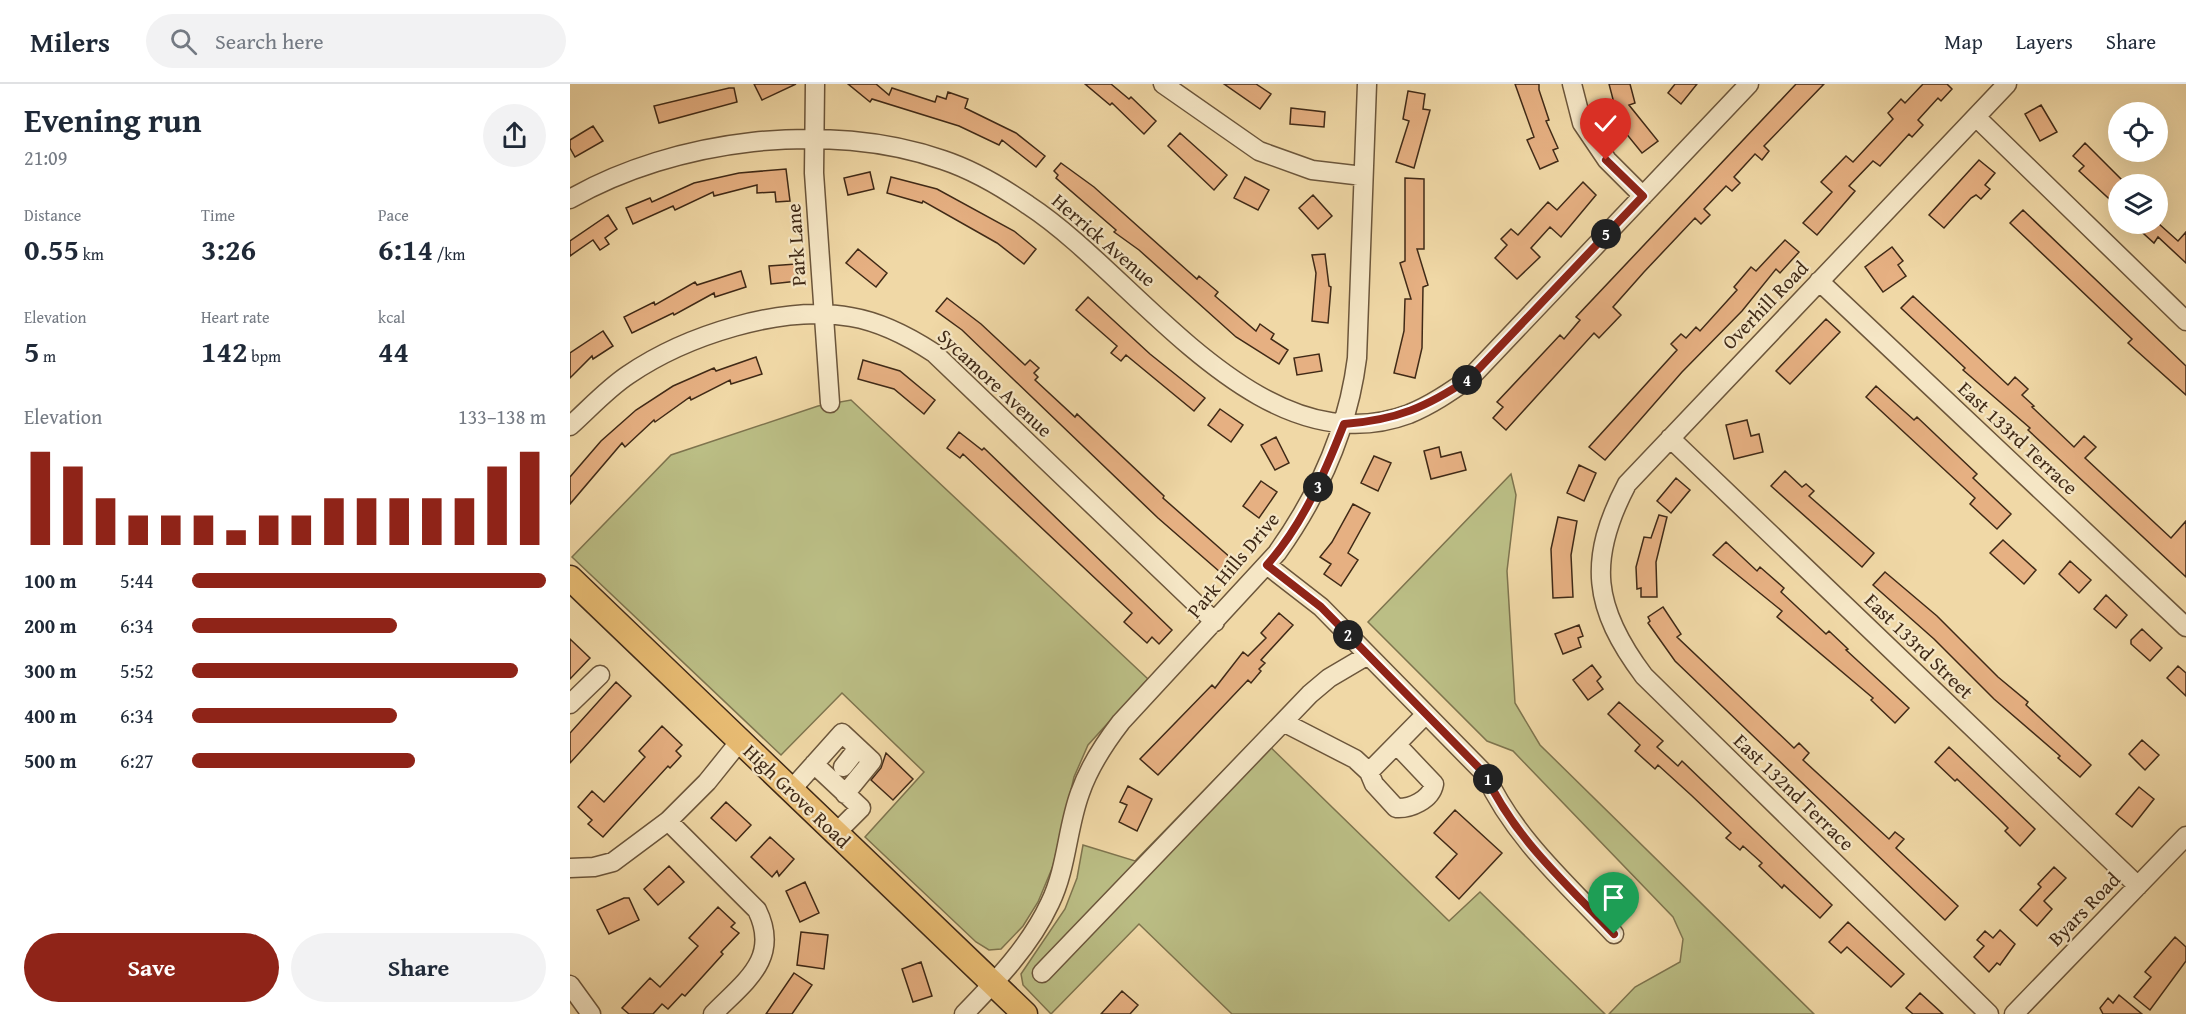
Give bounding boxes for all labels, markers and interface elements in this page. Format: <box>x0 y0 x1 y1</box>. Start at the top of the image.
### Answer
search box <box>146 14 566 68</box>
text: Milers <box>30 21 110 62</box>
icon: search <box>167 25 200 58</box>
text: Search here <box>215 25 324 57</box>
text: Map <box>1944 26 1983 57</box>
text: Layers <box>2016 26 2073 57</box>
text: Share <box>2106 26 2156 57</box>
text: Evening run <box>24 96 201 144</box>
pin <box>1580 98 1631 160</box>
map controls <box>2108 102 2168 234</box>
button: locate <box>2108 102 2168 162</box>
button: share <box>483 104 546 167</box>
icon: check <box>1589 107 1622 140</box>
text: 21:09 <box>24 143 67 172</box>
button: layers <box>2108 174 2168 234</box>
street label: Herrick Avenue <box>1046 186 1163 293</box>
text: Distance <box>24 203 81 227</box>
text: Time <box>201 203 235 227</box>
text: Pace <box>378 203 409 227</box>
street label: Park Lane <box>778 203 813 287</box>
pin: 5 <box>1591 219 1621 249</box>
text: 5 <box>1602 222 1610 246</box>
text: 0.55 <box>24 227 79 271</box>
text: 3:26 <box>201 227 256 271</box>
text: 6:14 <box>378 227 433 271</box>
text: km <box>79 242 104 266</box>
text: /km <box>433 242 465 266</box>
street label: Overhill Road <box>1715 253 1815 356</box>
text: Elevation <box>24 305 87 329</box>
text: Heart rate <box>201 305 270 329</box>
text: kcal <box>378 305 405 329</box>
street label: Sycamore Avenue <box>931 322 1059 444</box>
text: 5 <box>24 329 40 373</box>
text: 142 <box>201 329 248 373</box>
text: 44 <box>378 329 409 373</box>
text: m <box>40 344 56 368</box>
text: bpm <box>248 344 281 368</box>
pin: 4 <box>1452 365 1482 395</box>
text: 4 <box>1463 368 1471 392</box>
street label: East 133rd Terrace <box>1952 374 2085 501</box>
text: Elevation <box>24 402 102 431</box>
text: 133–138 m <box>458 402 546 431</box>
pin: 3 <box>1303 472 1333 502</box>
text: 3 <box>1314 475 1322 499</box>
street label: Park Hills Drive <box>1180 505 1286 624</box>
text: 100 m <box>24 566 77 595</box>
text: 5:44 <box>120 566 154 595</box>
street label: East 133rd Street <box>1858 586 1980 705</box>
text: 200 m <box>24 611 77 640</box>
text: 6:34 <box>120 611 154 640</box>
pin: 2 <box>1333 620 1363 650</box>
text: 2 <box>1344 623 1352 647</box>
text: 300 m <box>24 656 77 685</box>
text: 5:52 <box>120 656 154 685</box>
text: 400 m <box>24 701 77 730</box>
text: 6:34 <box>120 701 154 730</box>
street label: East 132nd Terrace <box>1727 726 1861 857</box>
street label: High Grove Road <box>737 737 858 855</box>
text: 500 m <box>24 746 77 775</box>
text: 6:27 <box>120 746 154 775</box>
pin: 1 <box>1473 764 1503 794</box>
text: 1 <box>1484 767 1492 791</box>
street label: Byars Road <box>2041 865 2127 952</box>
pin <box>1588 872 1639 934</box>
icon: arrive <box>1597 881 1630 914</box>
button: Save <box>24 933 279 1002</box>
button: Share <box>291 933 546 1002</box>

